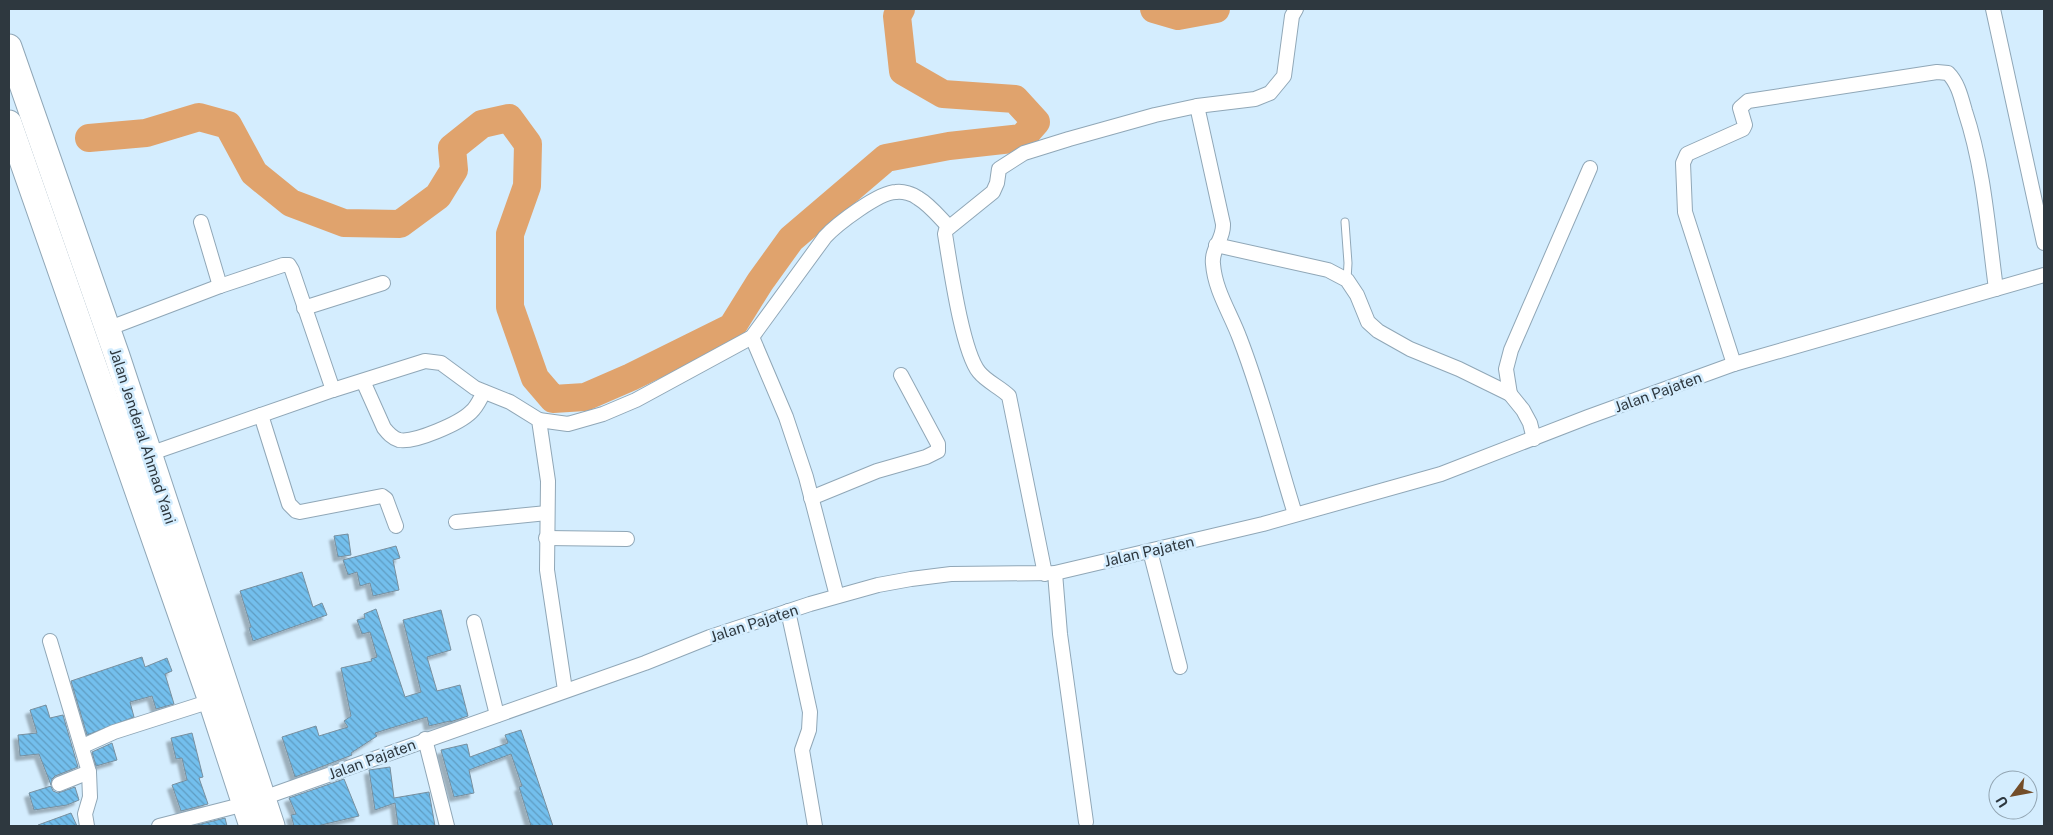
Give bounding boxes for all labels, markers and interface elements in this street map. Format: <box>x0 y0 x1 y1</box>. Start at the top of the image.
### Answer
street label: Jalan Jenderal Ahmad Yani <box>107 346 179 526</box>
street label: Jalan Pajaten <box>1612 368 1704 416</box>
street label: Jalan Pajaten <box>1102 532 1196 570</box>
street label: Jalan Pajaten <box>708 601 800 645</box>
street label: Jalan Pajaten <box>326 735 418 783</box>
north arrow <box>1988 770 2038 820</box>
text: U <box>1993 793 2011 810</box>

